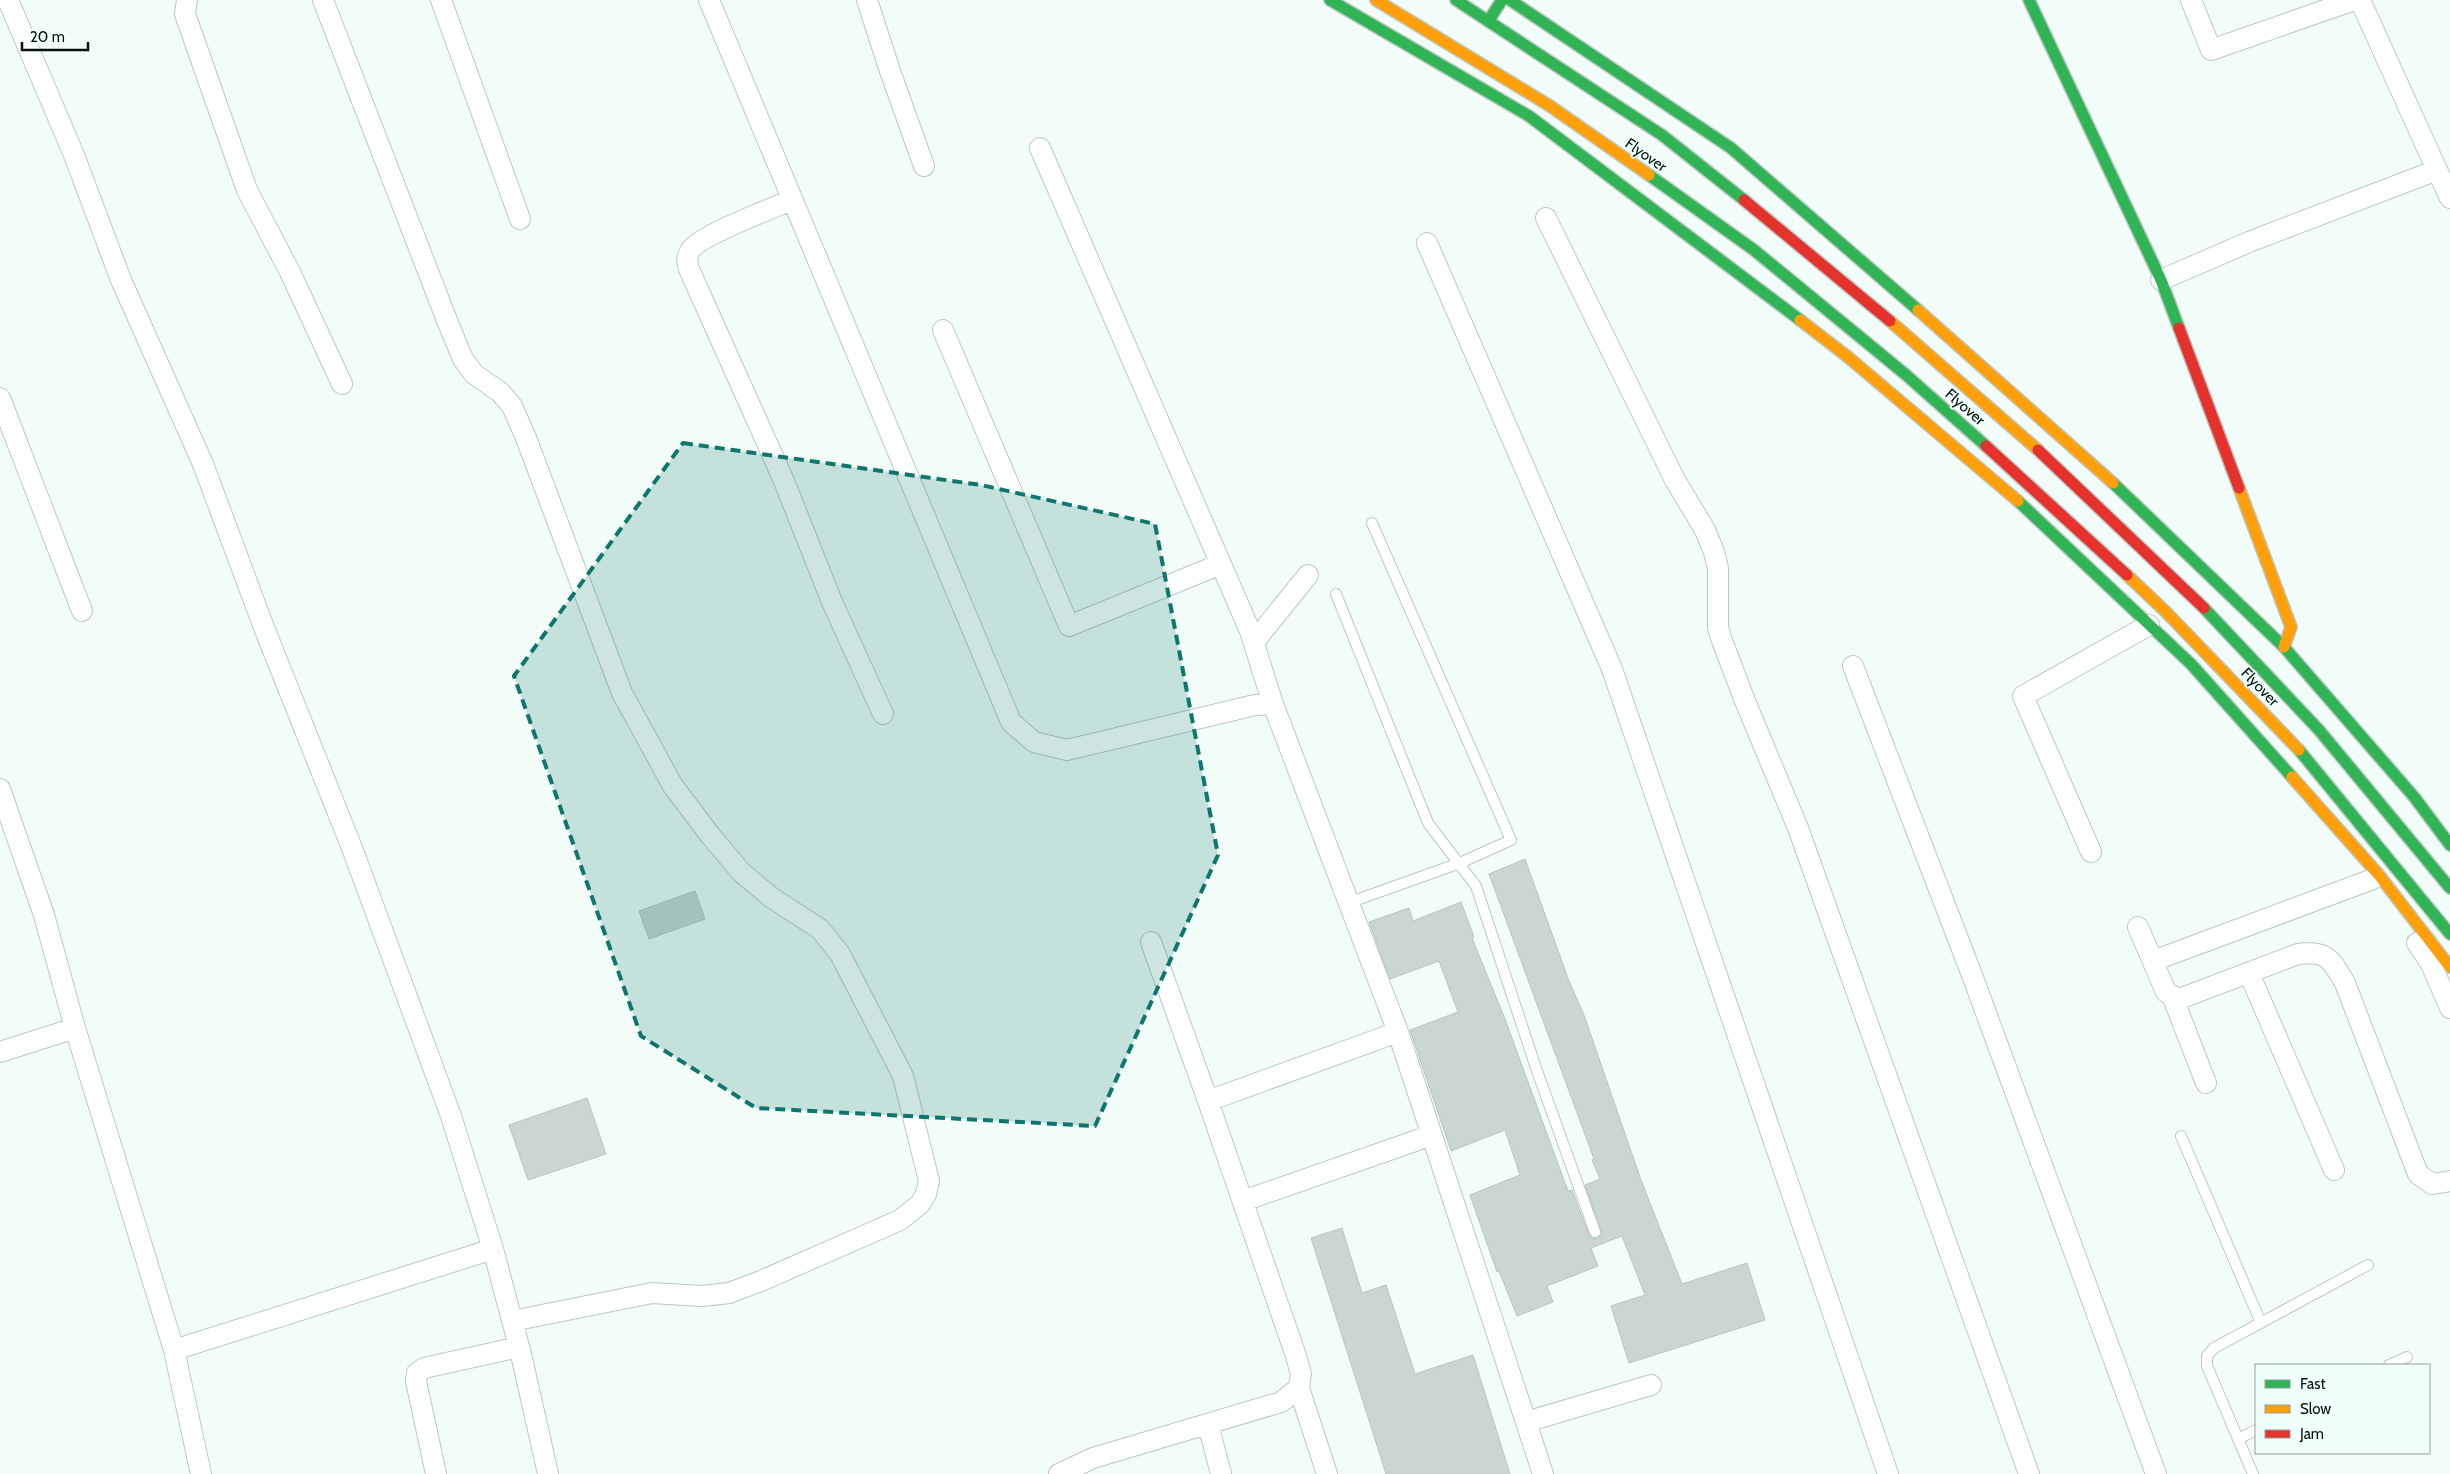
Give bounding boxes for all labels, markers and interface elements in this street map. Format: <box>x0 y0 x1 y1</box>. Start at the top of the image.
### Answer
scale bar <box>22 20 89 52</box>
text: 20 m <box>30 28 65 46</box>
street label: Flyover <box>1622 134 1670 176</box>
street label: Flyover <box>1942 385 1989 429</box>
street label: Flyover <box>2237 664 2283 710</box>
legend <box>2255 1364 2430 1454</box>
text: Fast <box>2300 1375 2325 1393</box>
text: Slow <box>2300 1400 2331 1418</box>
text: Jam <box>2299 1425 2324 1443</box>

